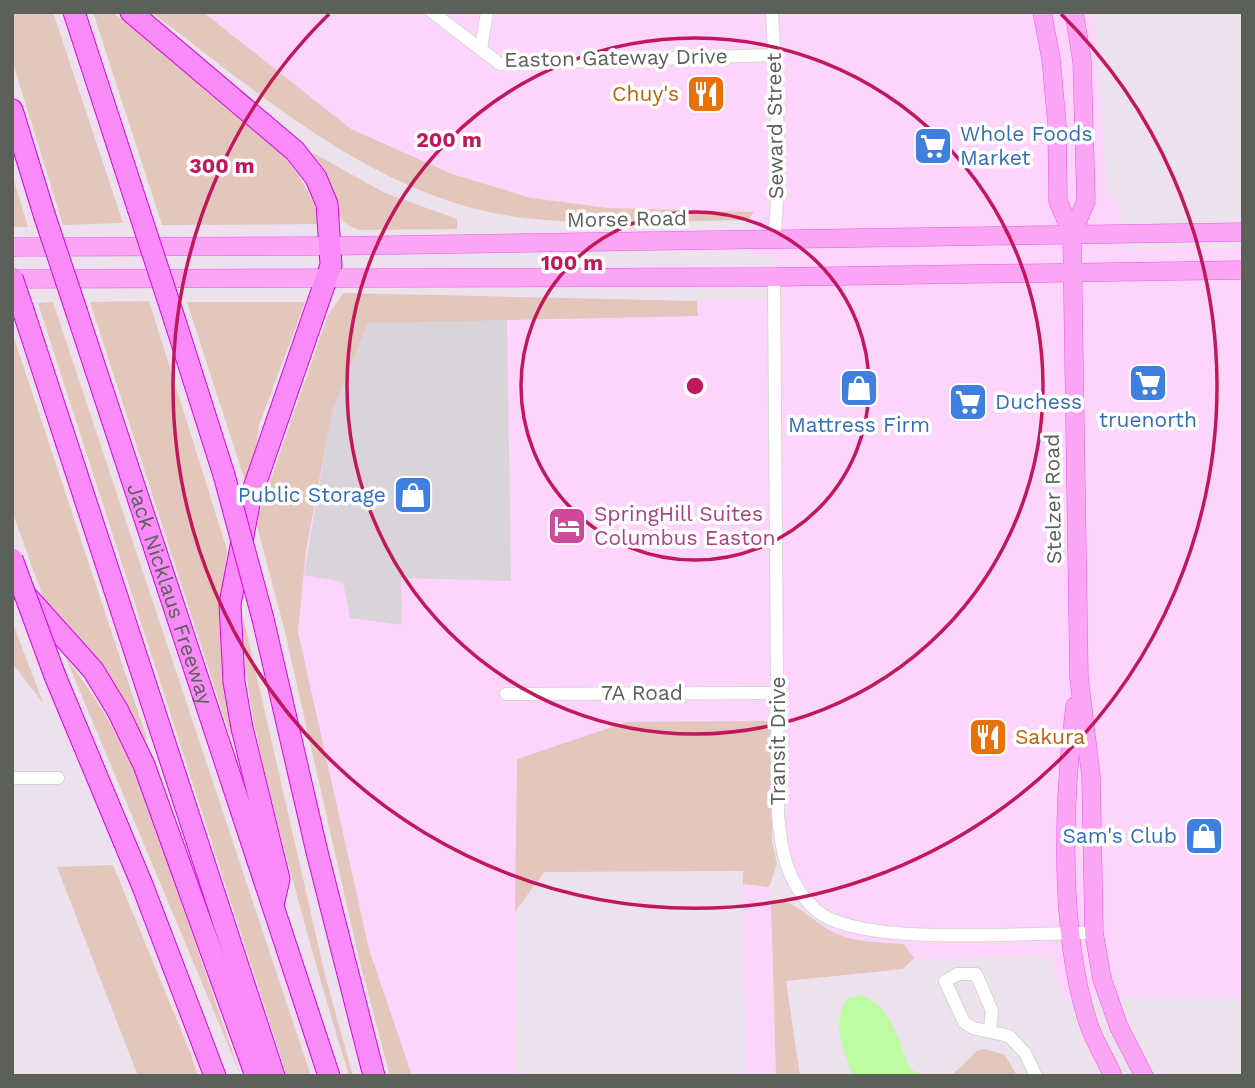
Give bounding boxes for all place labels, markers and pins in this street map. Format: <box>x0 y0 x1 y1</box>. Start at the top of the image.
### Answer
restaurant icon: Chuy's <box>685 73 727 115</box>
place label: Chuy's <box>612 81 679 106</box>
place label: Whole Foods Market <box>960 121 1093 170</box>
supermarket icon: Whole Foods Market <box>912 125 954 167</box>
supermarket icon: truenorth <box>1127 362 1169 404</box>
shop icon: Mattress Firm <box>838 367 880 409</box>
centre of rings <box>683 374 707 398</box>
supermarket icon: Duchess <box>947 381 989 423</box>
place label: Duchess <box>995 389 1082 414</box>
place label: truenorth <box>1099 407 1197 432</box>
place label: Mattress Firm <box>788 412 930 437</box>
shop icon: Public Storage <box>392 474 434 516</box>
place label: Public Storage <box>238 482 386 507</box>
place label: SpringHill Suites Columbus Easton <box>594 501 776 550</box>
hotel icon: SpringHill Suites Columbus Easton <box>546 505 588 547</box>
restaurant icon: Sakura <box>967 716 1009 758</box>
place label: Sakura <box>1015 724 1085 749</box>
shop icon: Sam's Club <box>1183 815 1225 857</box>
place label: Sam's Club <box>1063 823 1177 848</box>

